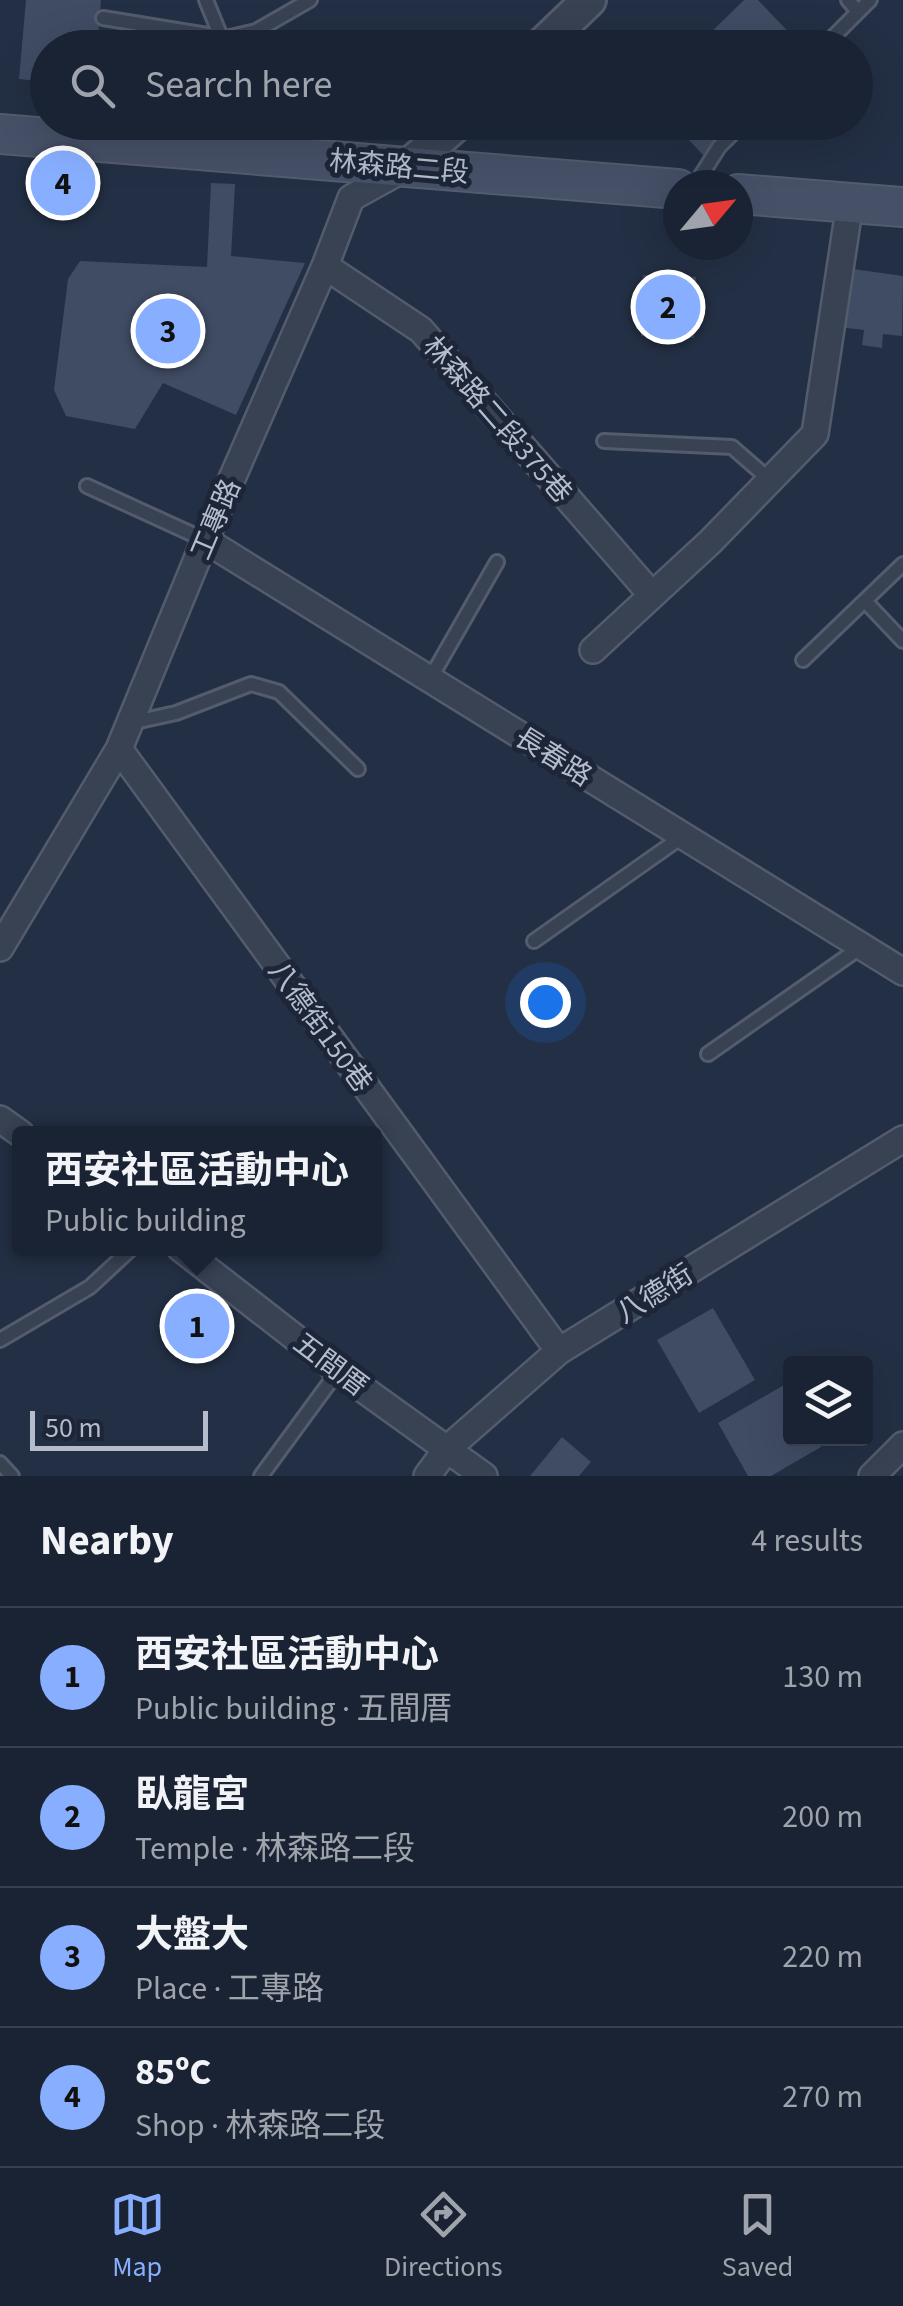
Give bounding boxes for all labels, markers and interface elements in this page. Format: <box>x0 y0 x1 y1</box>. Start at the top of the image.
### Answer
search box <box>30 30 873 140</box>
icon: search <box>65 58 120 113</box>
text: Search here <box>145 58 332 112</box>
street label: 林森路二段 <box>327 141 470 193</box>
pin: 4 <box>30 146 96 220</box>
north arrow <box>663 170 753 260</box>
pin: 2 <box>636 270 700 344</box>
pin: 3 <box>136 294 200 368</box>
street label: 林森路二段375巷 <box>413 327 581 512</box>
street label: 工專路 <box>181 473 251 566</box>
street label: 長春路 <box>507 718 600 796</box>
street label: 八德街150巷 <box>259 953 382 1101</box>
your location <box>520 977 571 1028</box>
popup <box>12 1126 382 1256</box>
text: 西安社區活動中心 <box>45 1144 349 1198</box>
text: Public building <box>45 1198 246 1244</box>
street label: 八德街 <box>608 1255 701 1333</box>
pin: 1 <box>164 1288 230 1364</box>
street label: 五間厝 <box>285 1324 376 1406</box>
map controls <box>783 1356 873 1446</box>
button: layers <box>783 1356 873 1446</box>
scale bar <box>30 1406 208 1450</box>
text: 50 m <box>45 1408 102 1448</box>
text: Nearby <box>40 1511 174 1571</box>
text: 4 results <box>751 1518 863 1564</box>
text: 西安社區活動中心 <box>135 1628 439 1682</box>
text: 1 <box>64 1654 81 1700</box>
text: 130 m <box>782 1654 863 1700</box>
text: Public building · 五間厝 <box>135 1686 452 1732</box>
text: 臥龍宮 <box>135 1768 249 1822</box>
text: 2 <box>64 1794 81 1840</box>
text: 200 m <box>782 1794 863 1840</box>
text: Temple · 林森路二段 <box>135 1826 415 1872</box>
text: 大盤大 <box>135 1908 249 1962</box>
text: 3 <box>64 1934 81 1980</box>
text: 220 m <box>782 1934 863 1980</box>
text: Place · 工專路 <box>135 1966 324 2012</box>
text: 85ºC <box>135 2045 211 2099</box>
text: 4 <box>64 2074 81 2120</box>
text: 270 m <box>782 2074 863 2120</box>
text: Shop · 林森路二段 <box>135 2103 385 2149</box>
tab: Map <box>110 2187 165 2287</box>
tab: Directions <box>384 2187 503 2287</box>
tab: Saved <box>722 2187 793 2287</box>

